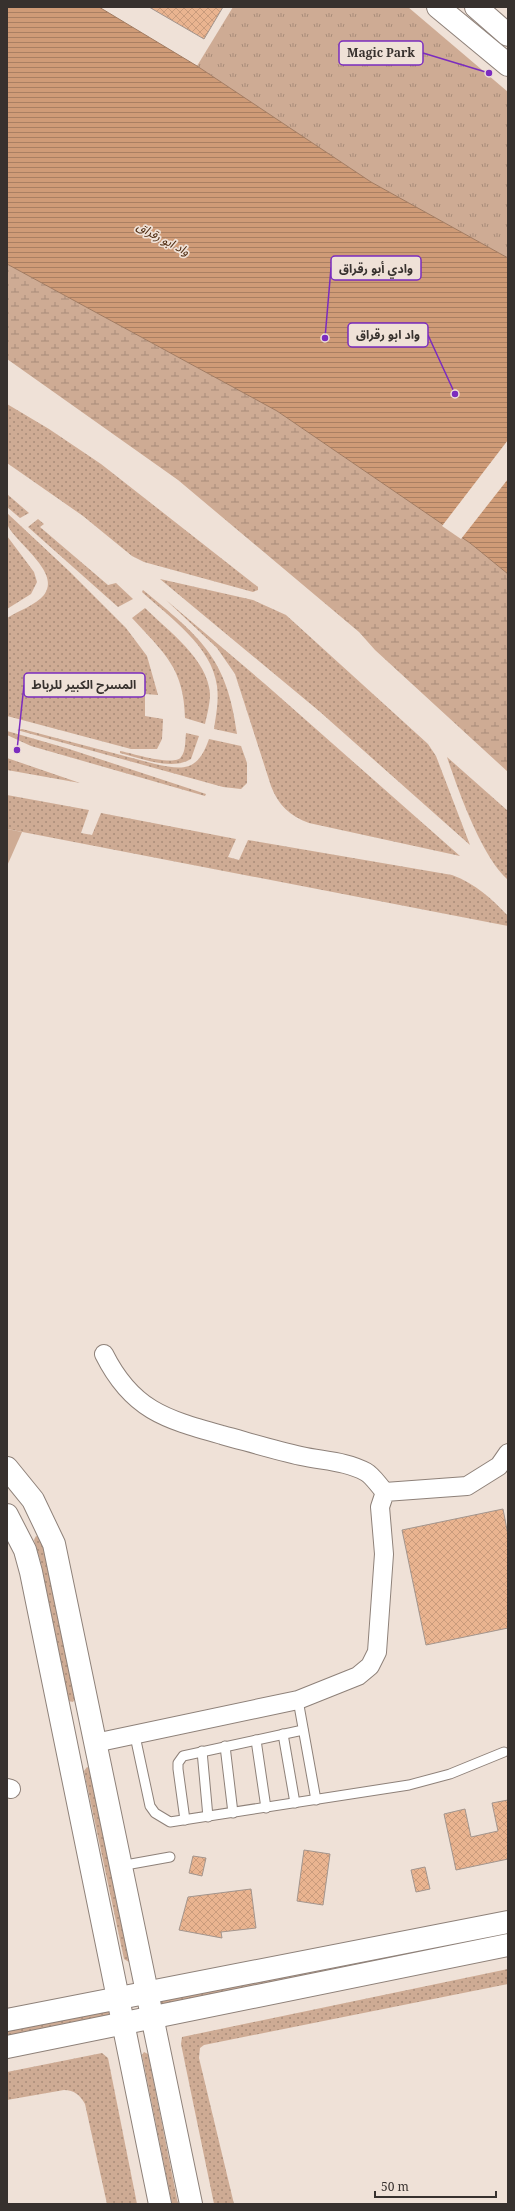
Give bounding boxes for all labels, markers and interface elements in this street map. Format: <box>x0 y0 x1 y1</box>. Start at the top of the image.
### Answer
callout: Magic Park <box>339 41 423 65</box>
text: Magic Park <box>347 44 415 61</box>
water label: واد ابو رقراق <box>134 217 193 260</box>
callout: وادي أبو رقراق <box>331 256 421 280</box>
text: وادي أبو رقراق <box>339 260 413 279</box>
callout: واد ابو رقراق <box>348 323 428 347</box>
text: واد ابو رقراق <box>356 326 420 343</box>
callout: المسرح الكبير للرباط <box>24 673 145 697</box>
text: المسرح الكبير للرباط <box>32 676 136 694</box>
scale bar <box>375 2173 496 2199</box>
text: 50 m <box>381 2178 409 2195</box>

